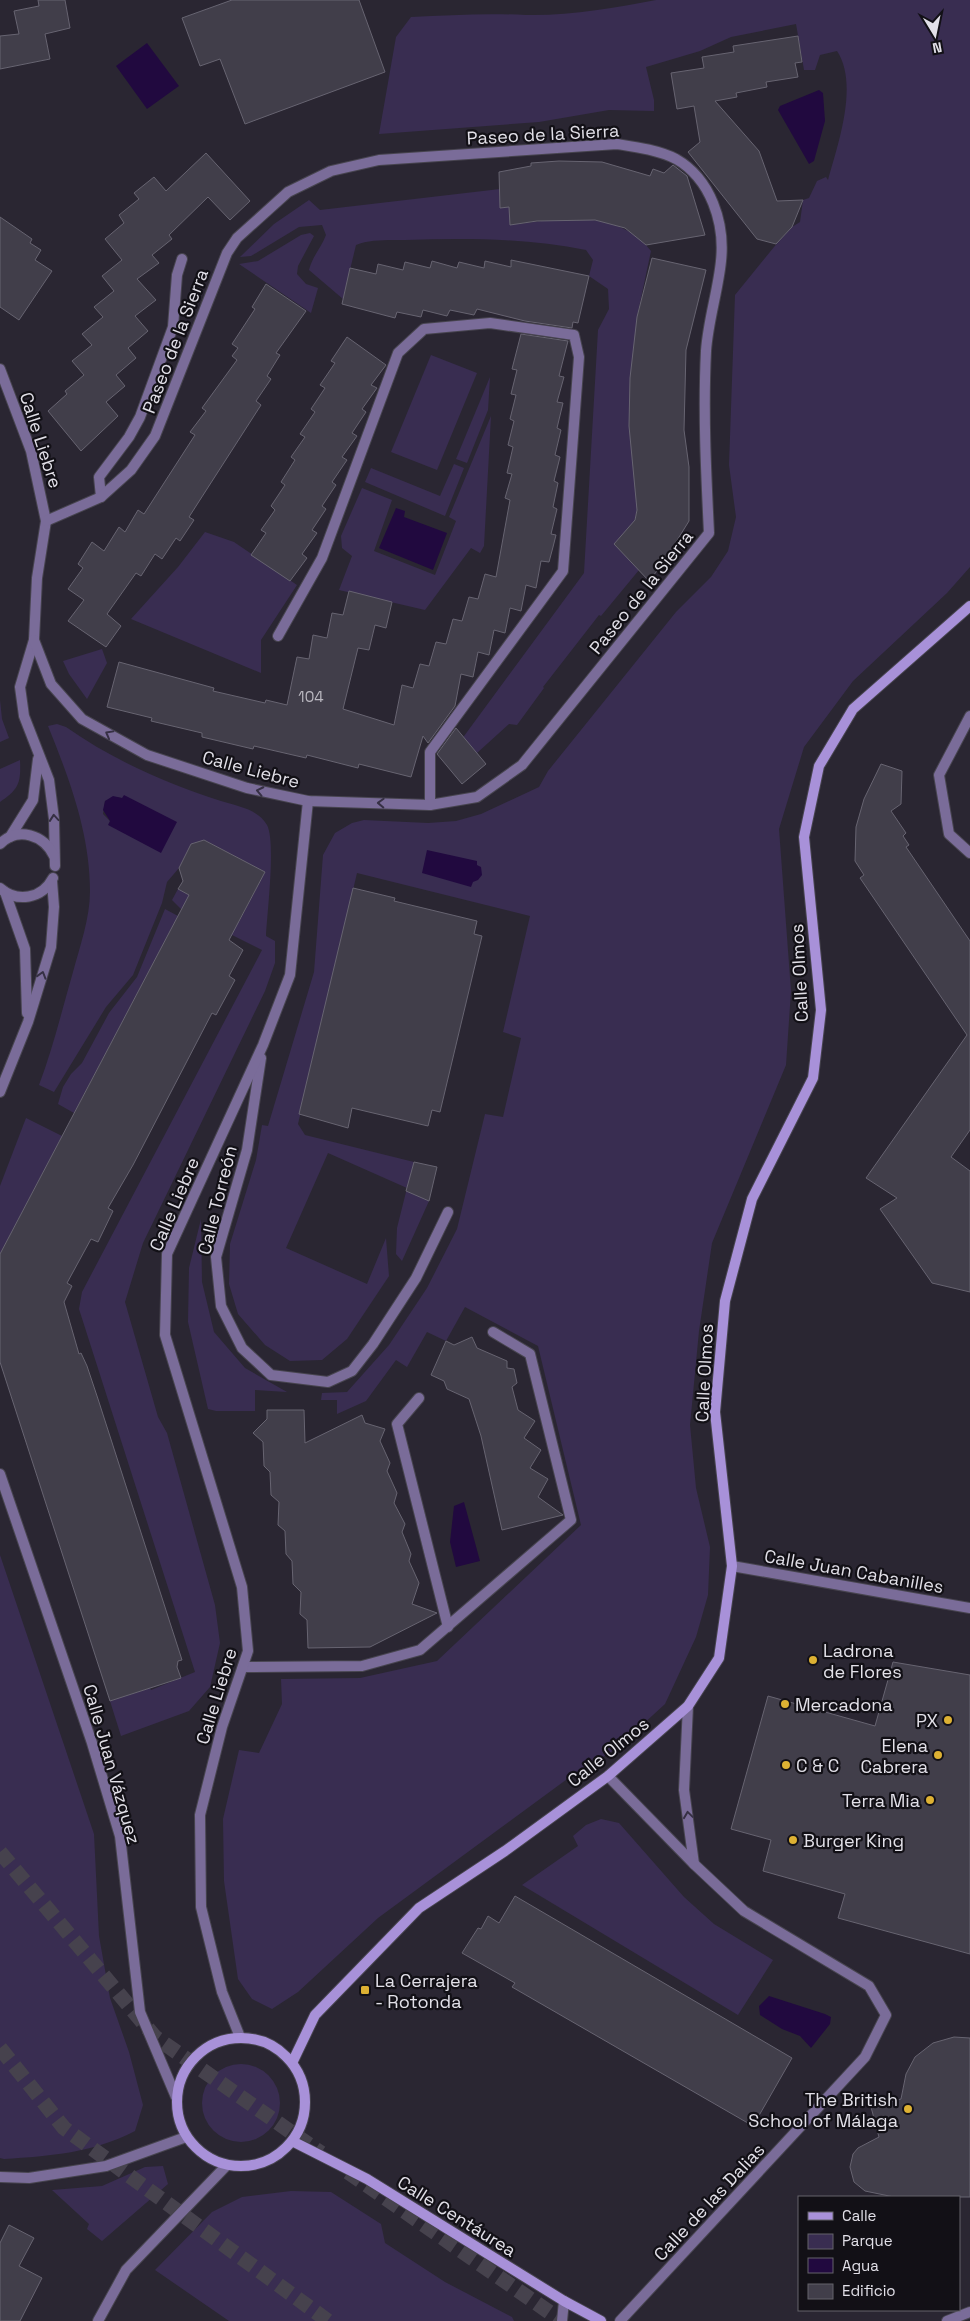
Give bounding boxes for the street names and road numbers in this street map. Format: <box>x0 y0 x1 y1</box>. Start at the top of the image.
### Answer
street label: Paseo de la Sierra <box>466 119 620 149</box>
street label: Paseo de la Sierra <box>137 266 213 416</box>
street label: Calle Liebre <box>15 389 67 491</box>
street label: Paseo de la Sierra <box>584 525 698 659</box>
street label: Calle Liebre <box>200 745 302 793</box>
street label: Calle Olmos <box>785 923 813 1023</box>
street label: Calle Torreón <box>192 1143 242 1257</box>
street label: Calle Liebre <box>144 1154 204 1254</box>
street label: Calle Olmos <box>690 1323 718 1423</box>
street label: Calle Juan Cabanilles <box>763 1544 945 1598</box>
street label: Calle Liebre <box>190 1645 242 1747</box>
street label: Calle Juan Vázquez <box>78 1681 146 1847</box>
street label: Calle Olmos <box>562 1712 654 1792</box>
street label: Calle de las Dalias <box>649 2138 769 2266</box>
street label: Calle Centáurea <box>393 2170 521 2262</box>

